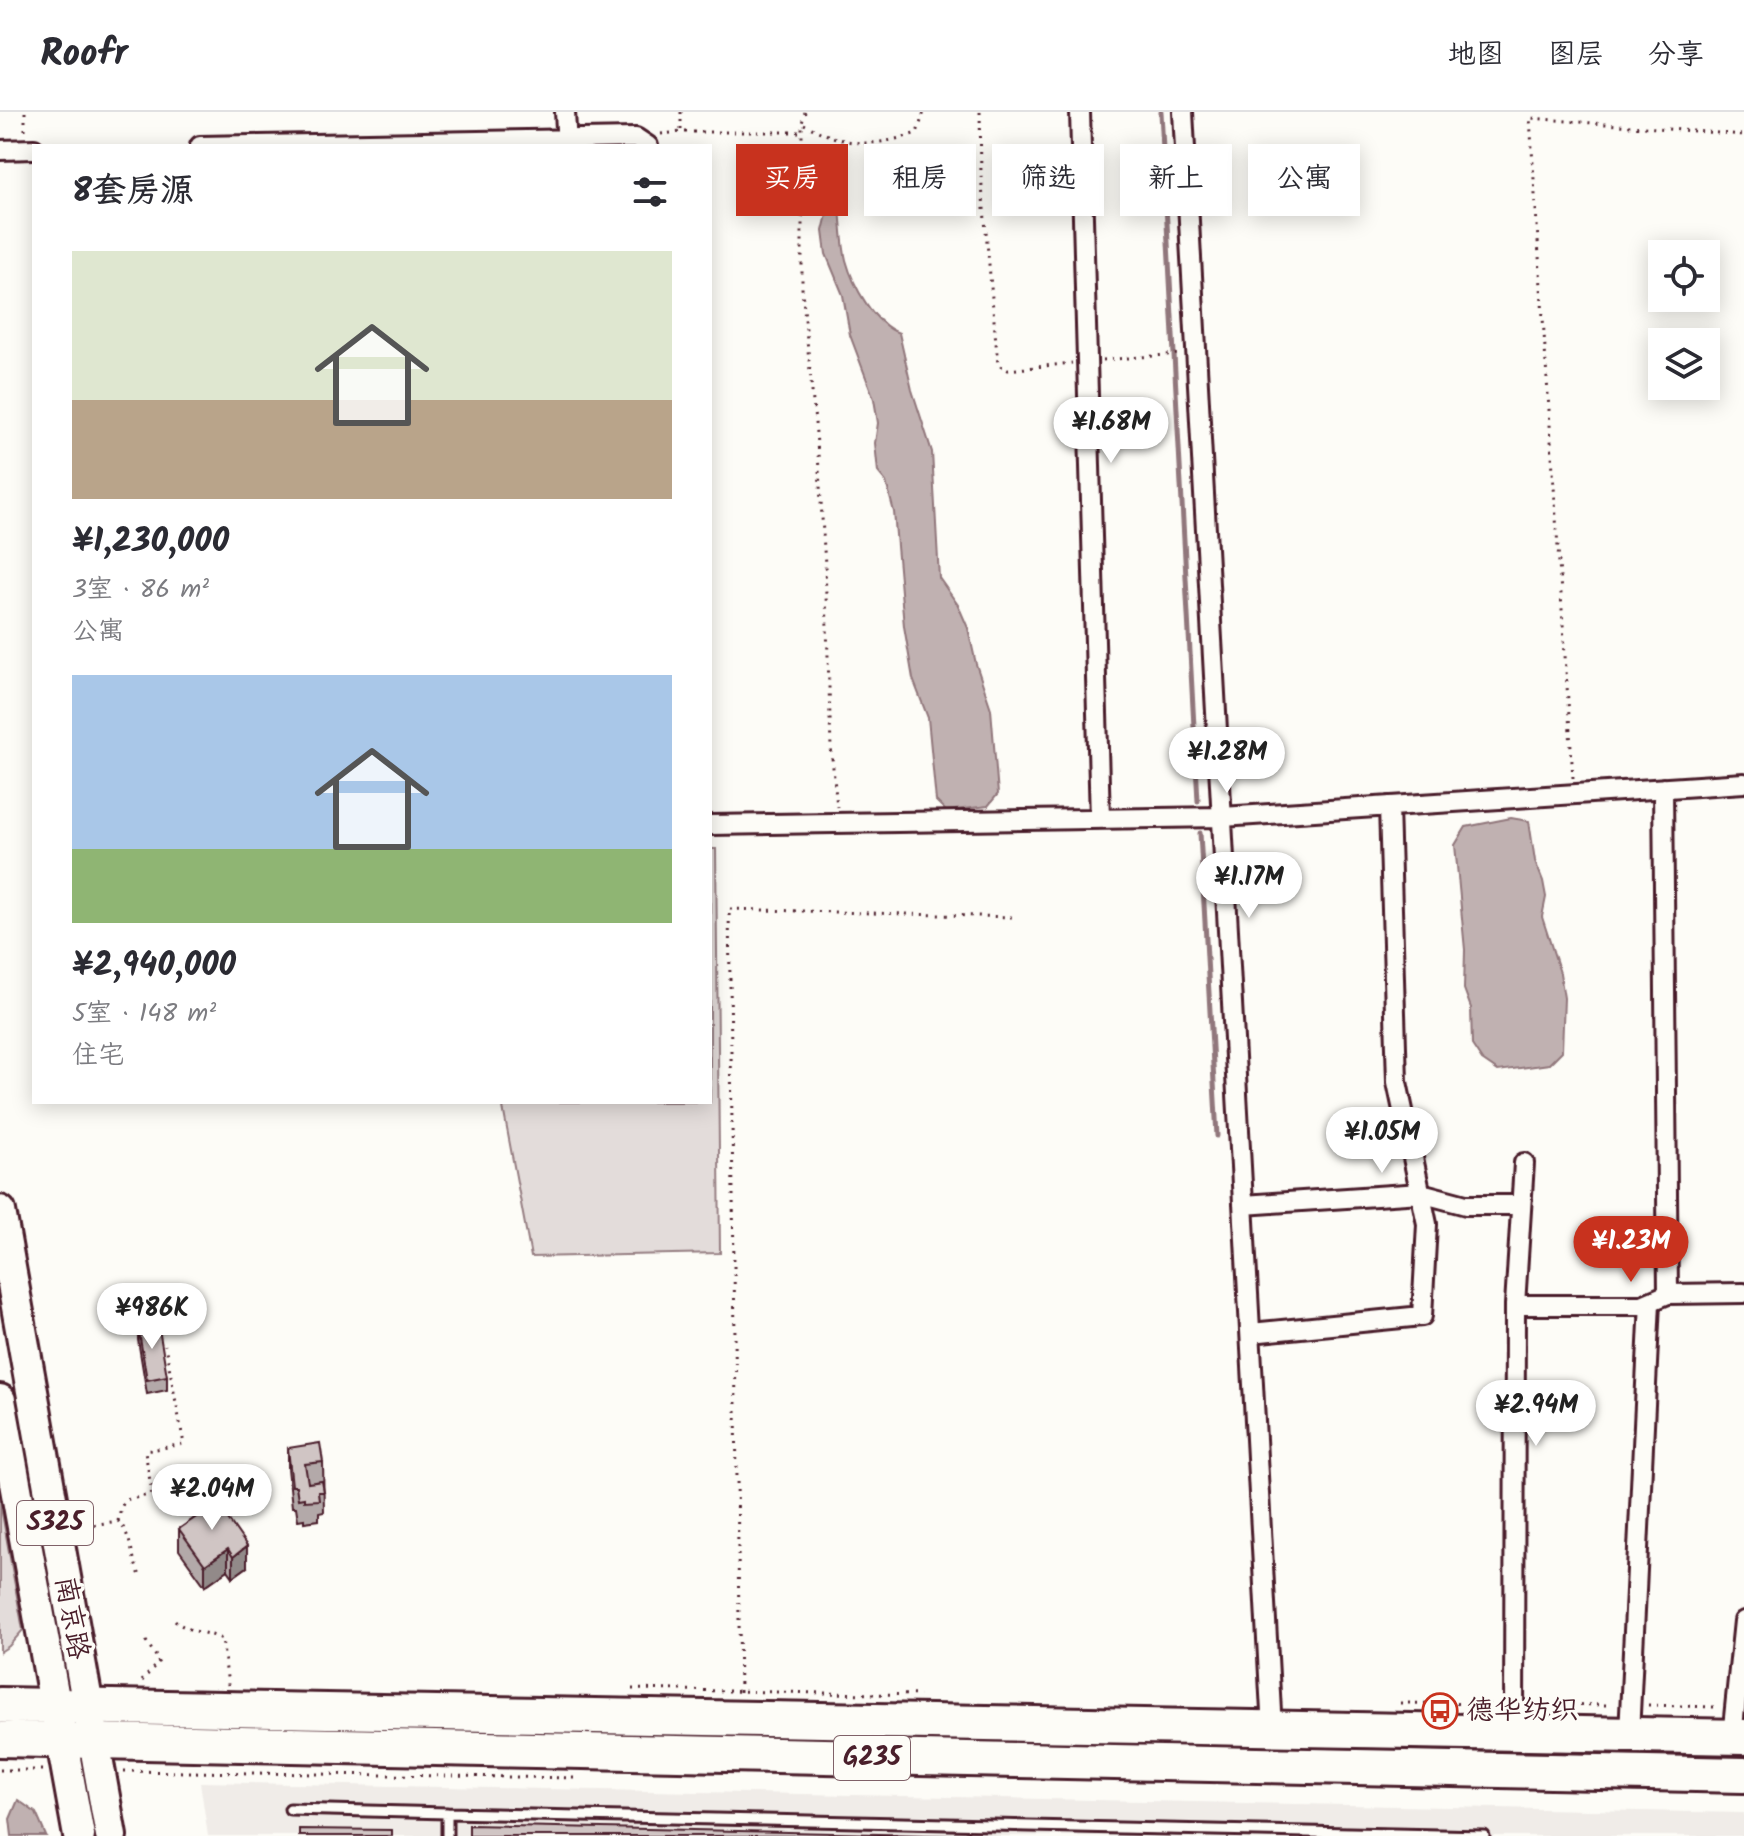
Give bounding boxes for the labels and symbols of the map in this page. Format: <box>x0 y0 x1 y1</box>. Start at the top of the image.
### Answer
pin: ¥1.68M <box>1046 397 1176 465</box>
pin: ¥1.28M <box>1162 727 1292 795</box>
pin: ¥1.17M <box>1184 852 1314 920</box>
pin: ¥1.05M <box>1317 1107 1447 1175</box>
pin: ¥1.23M <box>1566 1216 1696 1284</box>
pin: ¥986K <box>96 1283 208 1351</box>
pin: ¥2.94M <box>1471 1380 1601 1448</box>
pin: ¥2.04M <box>147 1464 277 1532</box>
road number: S325 <box>17 1501 93 1545</box>
street label: 南京路 <box>42 1573 100 1663</box>
place label: 德华纺织 <box>1466 1689 1578 1734</box>
bus stop icon: 德华纺织 <box>1421 1692 1459 1730</box>
road number: G235 <box>834 1736 910 1780</box>

